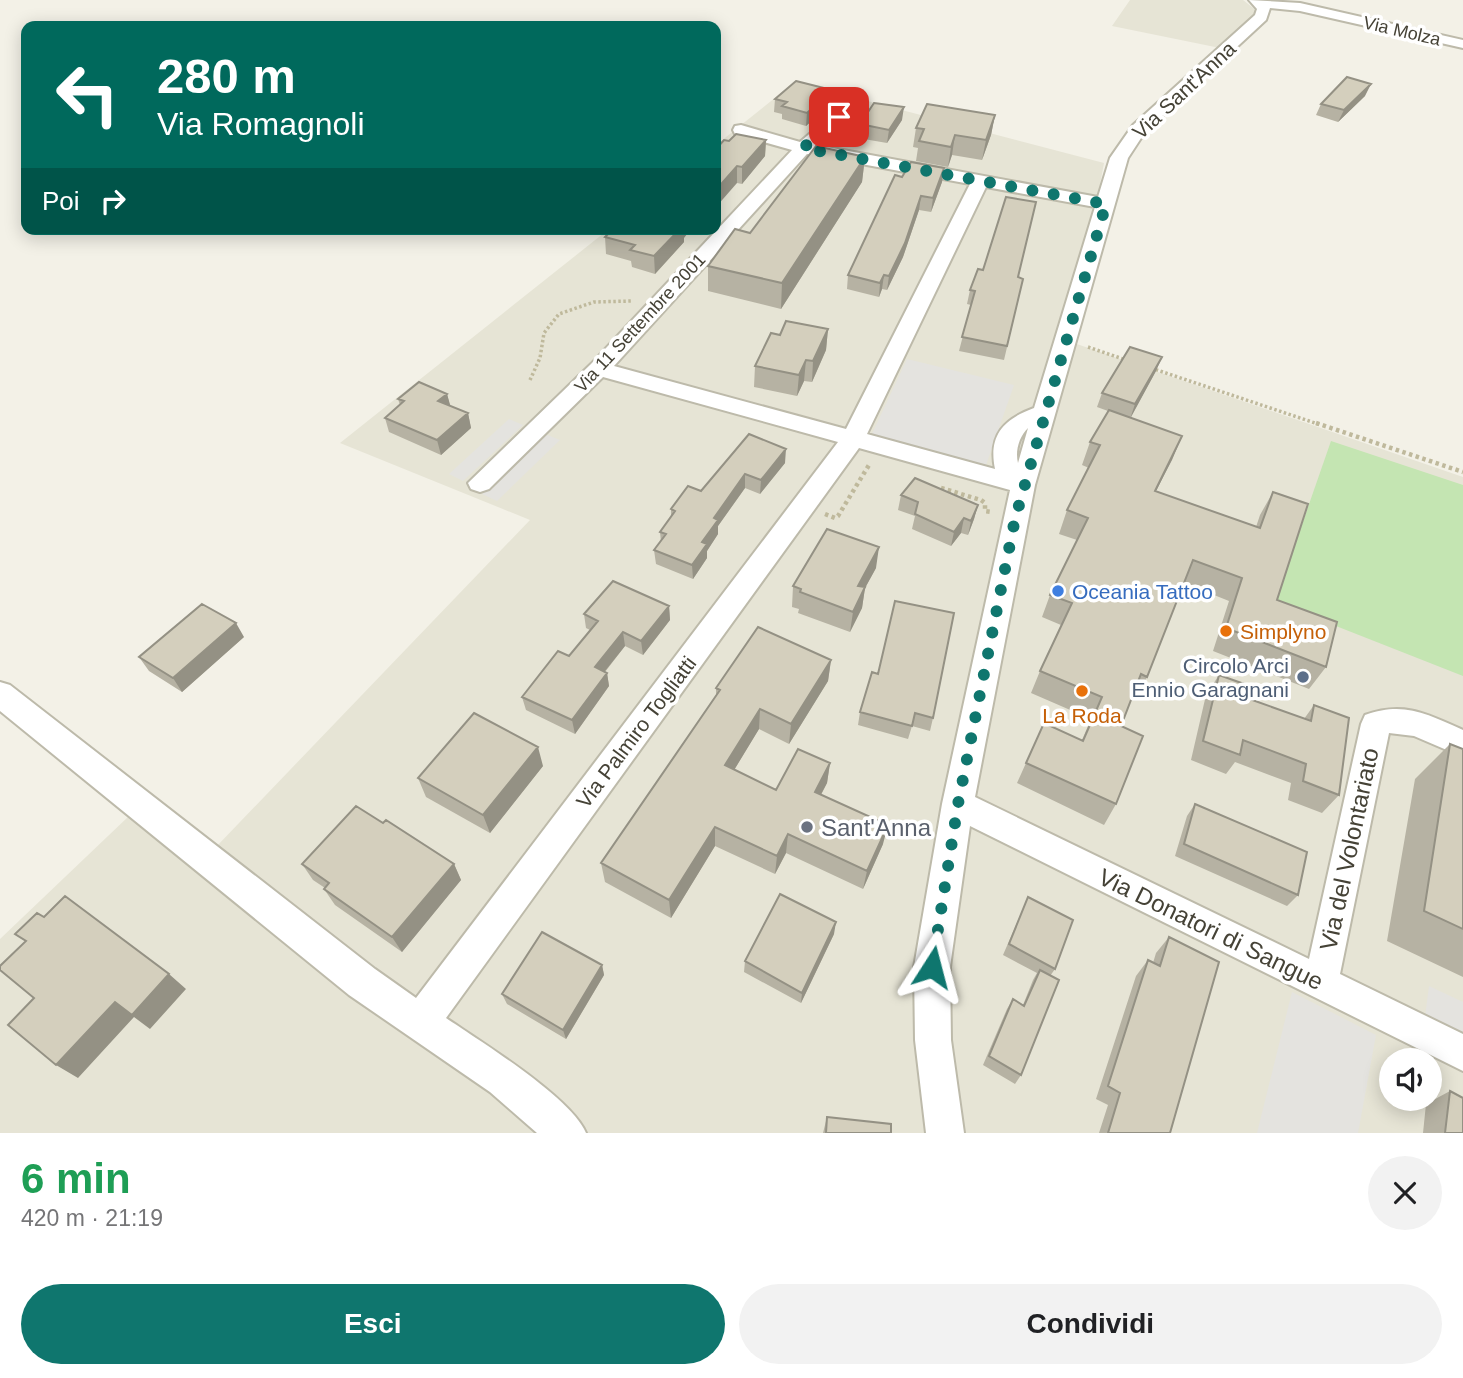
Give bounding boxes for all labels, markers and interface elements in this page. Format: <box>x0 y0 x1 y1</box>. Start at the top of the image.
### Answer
street label: Via Molza <box>1361 12 1444 50</box>
street label: Via Sant'Anna <box>1128 36 1240 143</box>
icon: left <box>42 49 133 140</box>
text: 280 m <box>157 49 296 103</box>
pin <box>809 87 869 147</box>
icon: arrive <box>820 98 858 136</box>
text: Via Romagnoli <box>157 106 365 142</box>
icon: right <box>94 182 132 220</box>
text: Poi <box>42 186 80 216</box>
street label: Via 11 Settembre 2001 <box>570 249 710 397</box>
place label: Oceania Tattoo <box>1072 580 1213 603</box>
marker: Oceania Tattoo <box>1050 583 1066 599</box>
place label: Simplyno <box>1240 620 1326 643</box>
marker: Simplyno <box>1218 623 1234 639</box>
street label: Via Palmiro Togliatti <box>572 652 700 812</box>
place label: Circolo Arci Ennio Garagnani <box>1131 654 1289 701</box>
marker: Circolo Arci Ennio Garagnani <box>1295 669 1311 685</box>
marker: La Roda <box>1074 683 1090 699</box>
place label: La Roda <box>1042 704 1122 727</box>
street label: Via del Volontariato <box>1314 745 1384 953</box>
place label: Sant'Anna <box>821 814 932 841</box>
marker: Sant'Anna <box>799 819 815 835</box>
street label: Via Donatori di Sangue <box>1094 863 1328 995</box>
position arrow <box>895 930 969 1004</box>
map controls <box>1379 1048 1442 1111</box>
button: sound <box>1379 1048 1442 1111</box>
text: 6 min <box>21 1155 131 1202</box>
button: close <box>1368 1156 1442 1230</box>
text: 420 m · 21:19 <box>21 1205 163 1231</box>
button: Esci <box>21 1284 725 1364</box>
button: Condividi <box>739 1284 1442 1364</box>

